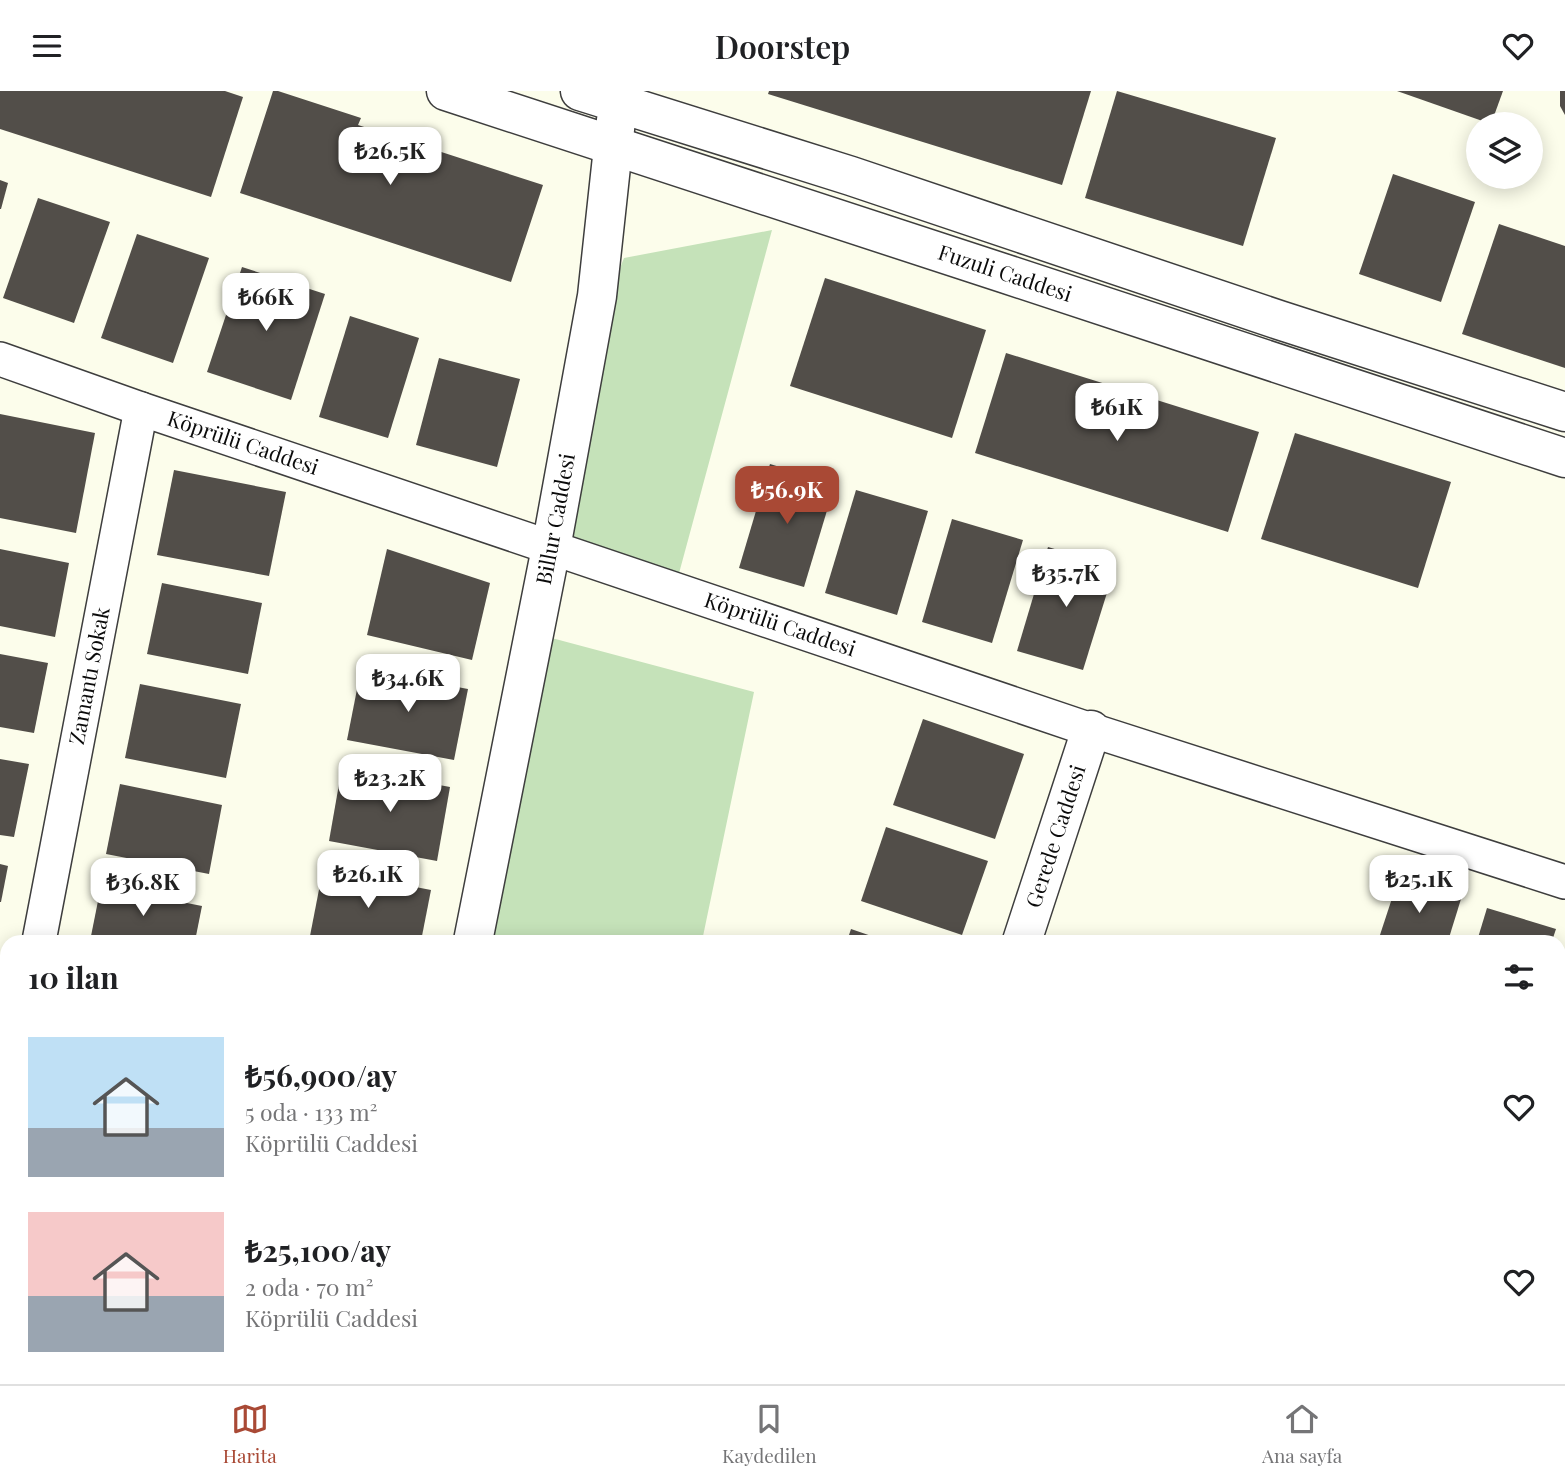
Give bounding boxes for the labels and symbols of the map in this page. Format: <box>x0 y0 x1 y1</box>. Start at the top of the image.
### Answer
pin: ₺26.5K <box>333 127 447 187</box>
street label: Fuzuli Caddesi <box>935 237 1076 307</box>
pin: ₺66K <box>225 273 307 333</box>
pin: ₺61K <box>1076 383 1158 443</box>
street label: Köprülü Caddesi <box>164 403 323 480</box>
street label: Billur Caddesi <box>528 451 580 587</box>
pin: ₺56.9K <box>730 467 844 526</box>
pin: ₺35.7K <box>1009 549 1123 609</box>
street label: Köprülü Caddesi <box>701 584 860 662</box>
street label: Zamantı Sokak <box>61 604 115 747</box>
pin: ₺34.6K <box>351 655 465 714</box>
pin: ₺23.2K <box>333 755 447 814</box>
street label: Gerede Caddesi <box>1018 761 1091 911</box>
pin: ₺26.1K <box>311 851 425 910</box>
pin: ₺25.1K <box>1362 855 1476 915</box>
pin: ₺36.8K <box>86 859 200 918</box>

